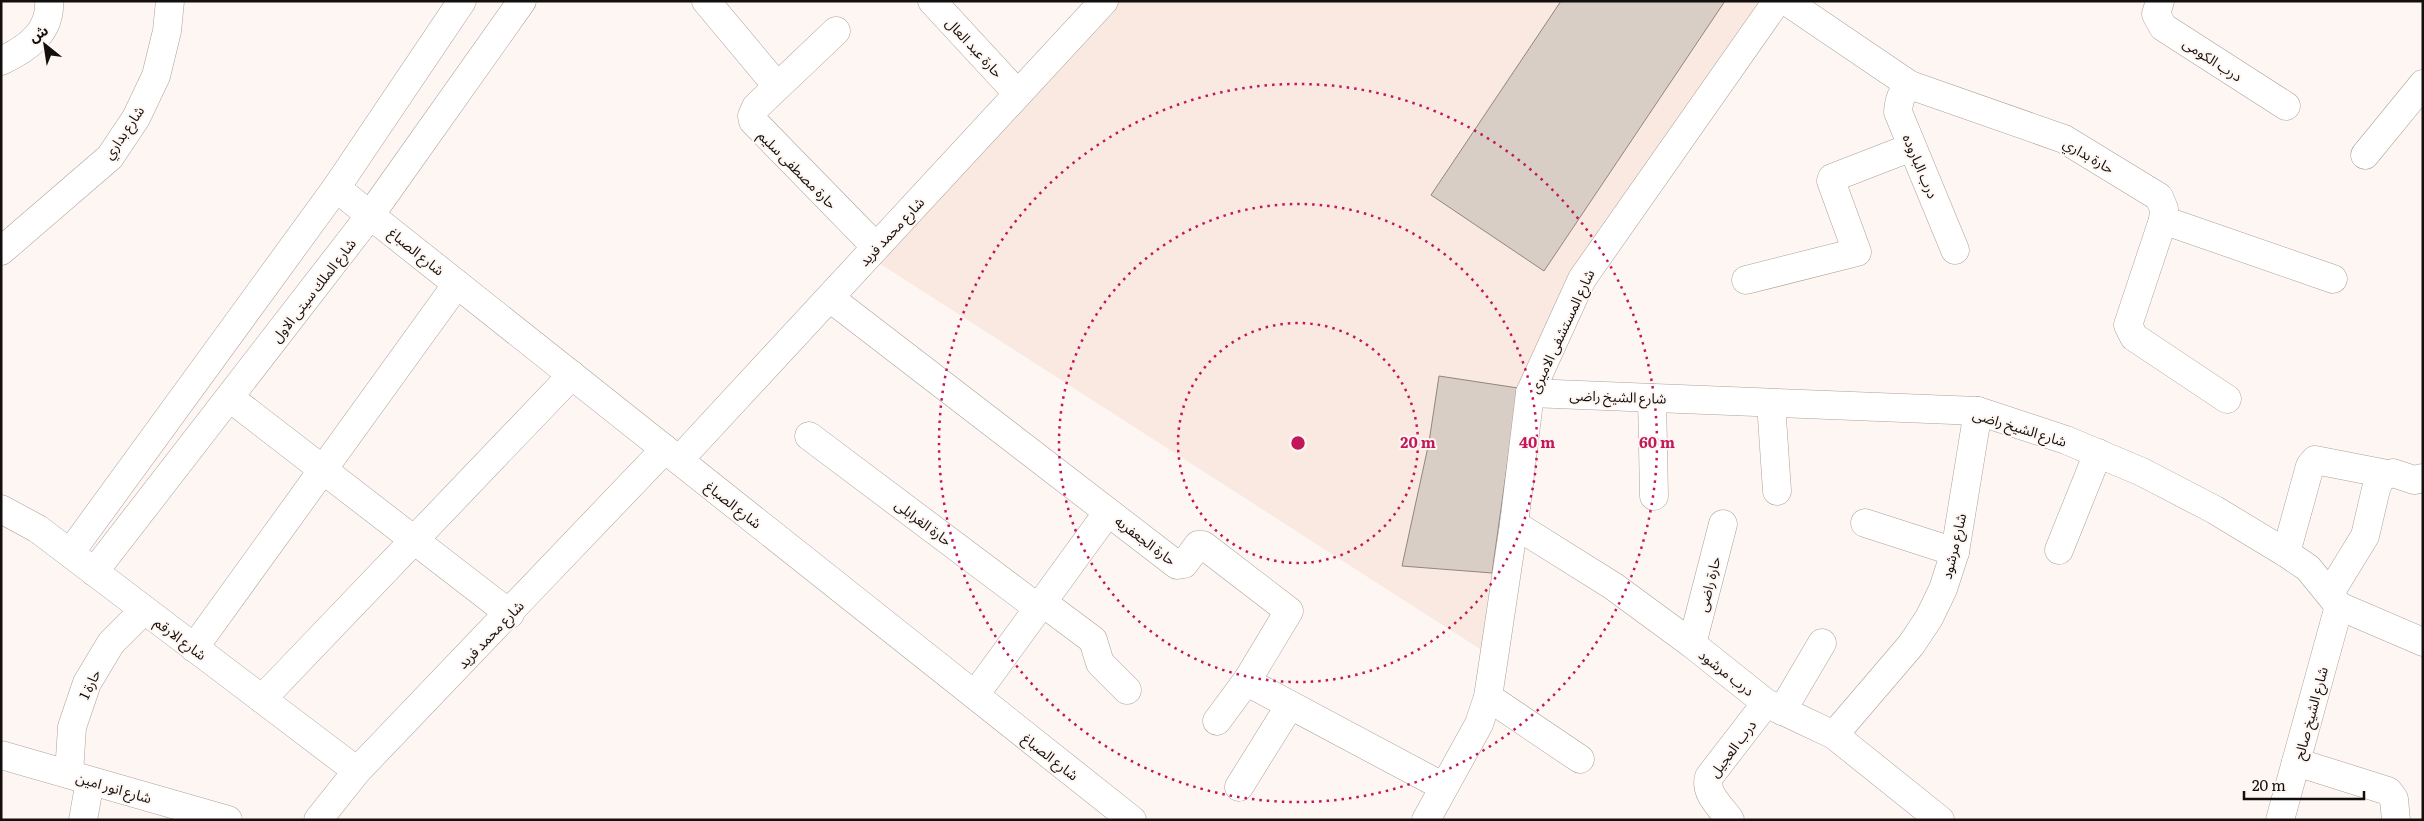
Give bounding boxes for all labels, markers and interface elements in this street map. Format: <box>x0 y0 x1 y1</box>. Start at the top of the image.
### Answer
street label: حارة عبد العال <box>942 13 1008 81</box>
text: ش <box>25 19 51 46</box>
north arrow <box>20 20 70 70</box>
street label: درب الكومى <box>2180 32 2247 86</box>
street label: شارع بداري <box>98 101 150 164</box>
street label: حارة مصطفى سليم <box>753 125 842 214</box>
street label: درب الباروده <box>1898 131 1944 202</box>
street label: حارة بداري <box>2059 132 2118 180</box>
street label: شارع محمد فريد <box>854 192 930 271</box>
street label: شارع الصباغ <box>384 222 449 281</box>
street label: شارع الملك سيتى الاول <box>266 234 362 347</box>
street label: شارع المستشفى الاميرى <box>1524 266 1600 397</box>
street label: شارع الشيخ راضى <box>1569 384 1667 410</box>
street label: شارع الشيخ راضى <box>1970 403 2069 453</box>
text: 20 m <box>1400 430 1436 453</box>
text: 40 m <box>1519 430 1555 453</box>
text: 60 m <box>1639 430 1675 453</box>
centre of rings <box>1289 434 1307 452</box>
street label: شارع الصباغ <box>700 476 766 534</box>
street label: حارة الغرابلى <box>891 494 957 550</box>
street label: حارة الجعفريه <box>1111 510 1181 570</box>
street label: شارع مرشود <box>1936 511 1972 581</box>
street label: حارة راضى <box>1691 554 1725 614</box>
street label: شارع محمد فريد <box>452 595 529 674</box>
street label: شارع الارقم <box>150 612 211 666</box>
street label: درب مرشود <box>1695 644 1759 700</box>
street label: شارع الشيخ صالح <box>2288 664 2334 762</box>
street label: حارة 1 <box>73 666 105 702</box>
street label: درب العجيل <box>1704 715 1760 781</box>
street label: شارع الصباغ <box>1017 728 1083 786</box>
street label: شارع انور امين <box>73 767 154 809</box>
scale bar <box>2244 768 2364 800</box>
text: 20 m <box>2252 773 2286 796</box>

